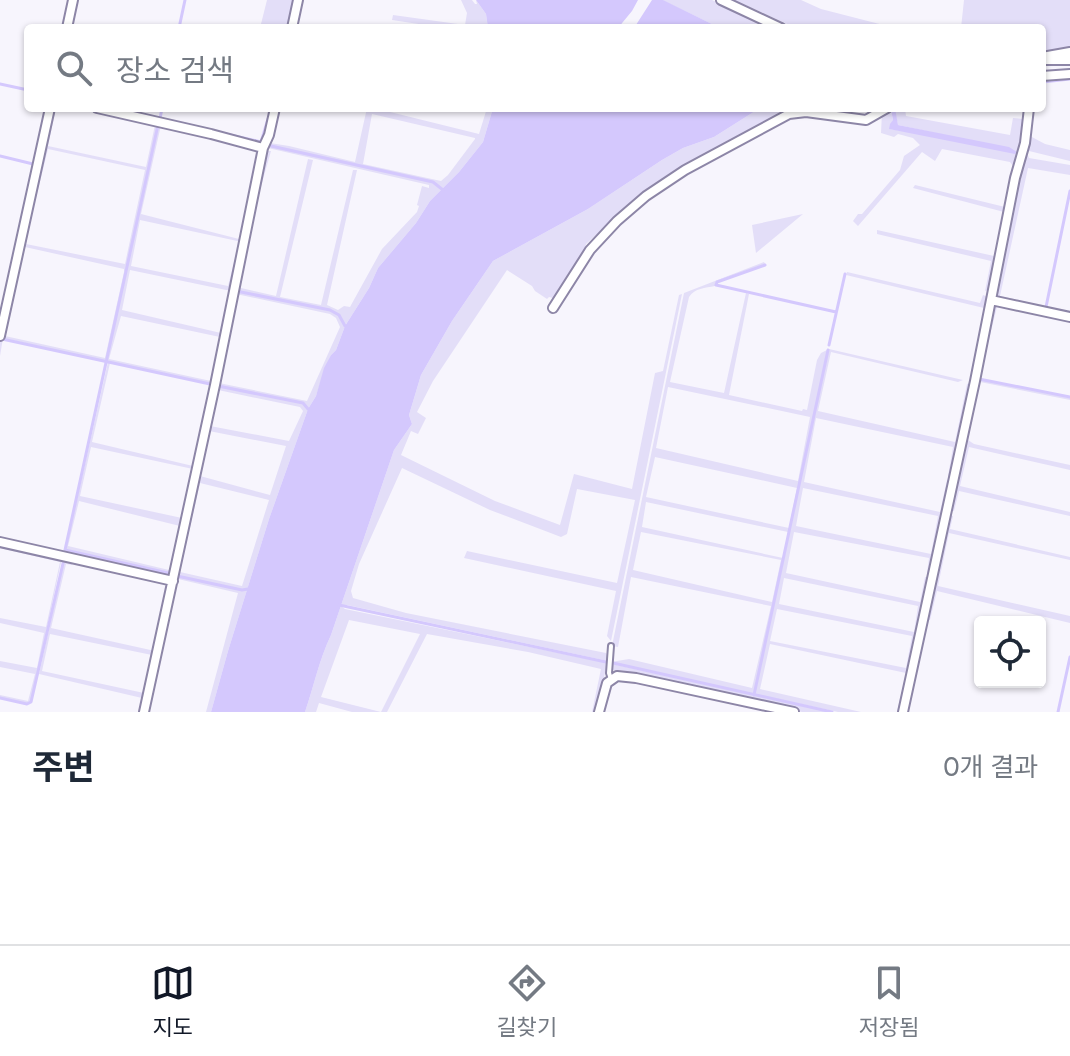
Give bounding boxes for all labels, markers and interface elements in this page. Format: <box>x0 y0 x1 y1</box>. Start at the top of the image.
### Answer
search box <box>24 24 1046 112</box>
icon: search <box>52 46 96 90</box>
text: 장소 검색 <box>116 53 234 90</box>
map controls <box>974 616 1046 688</box>
button: locate <box>974 616 1046 688</box>
text: 주변 <box>32 748 95 789</box>
text: 0개 결과 <box>943 752 1038 783</box>
tab: 지도 <box>151 961 195 1041</box>
tab: 길찾기 <box>496 961 557 1041</box>
tab: 저장됨 <box>858 961 919 1041</box>

